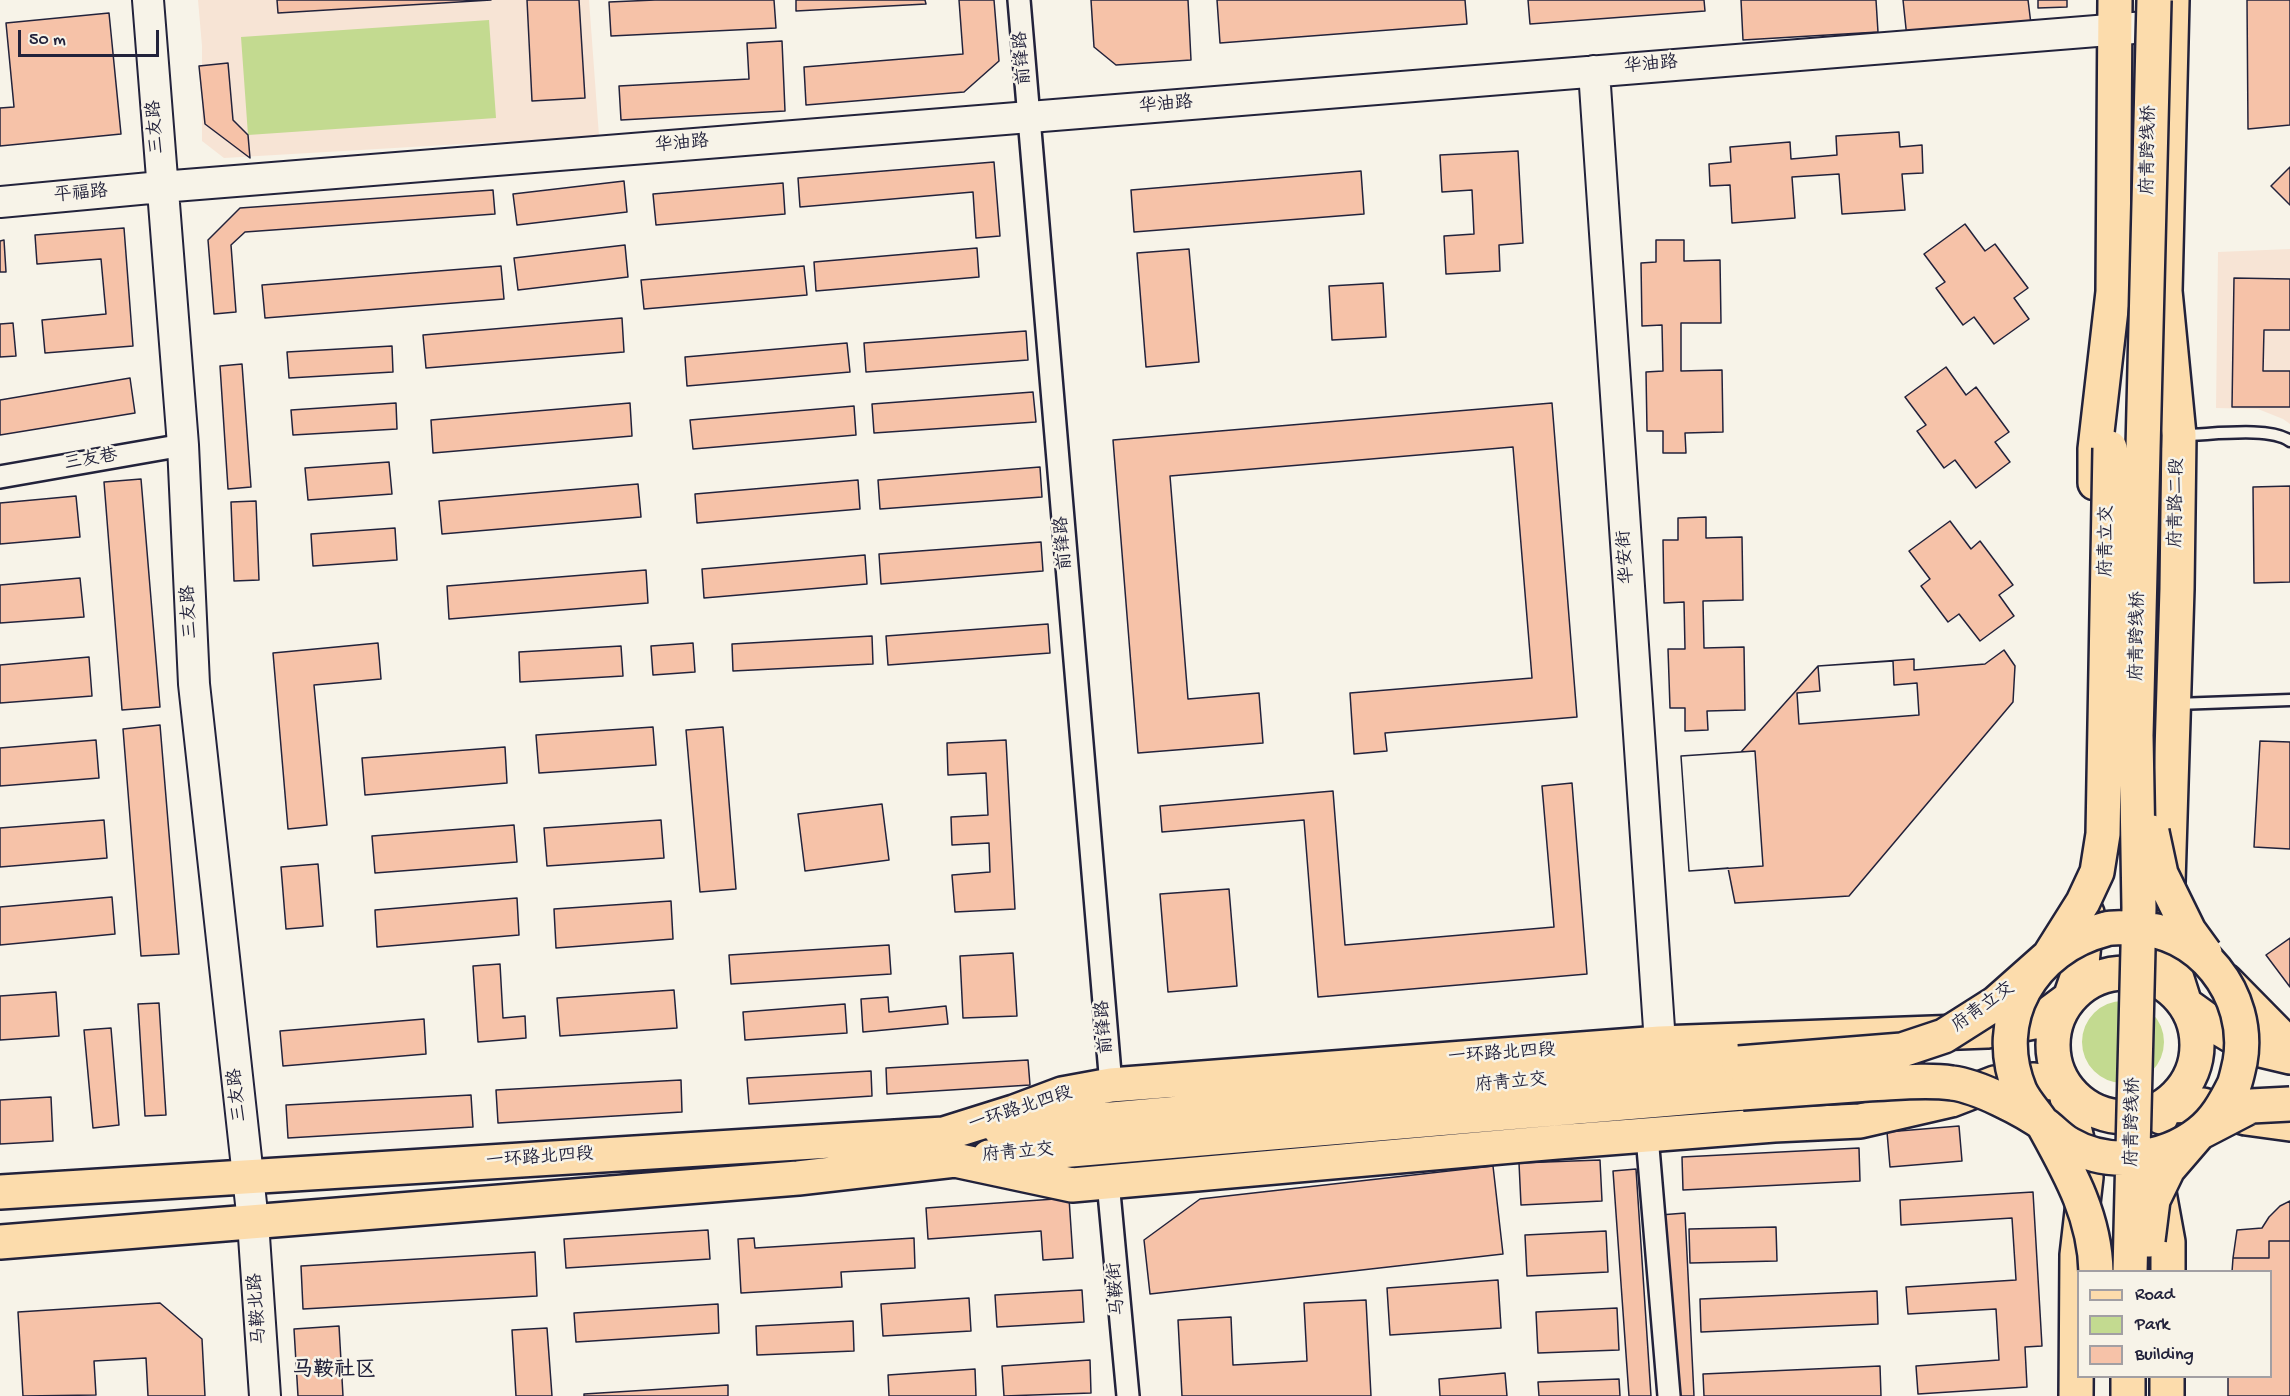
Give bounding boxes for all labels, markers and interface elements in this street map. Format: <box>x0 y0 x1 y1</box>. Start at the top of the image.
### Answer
scale bar <box>21 18 162 56</box>
text: 50 m <box>29 30 66 51</box>
street label: 前锋路 <box>1011 30 1037 86</box>
street label: 华油路 <box>1623 53 1679 79</box>
street label: 华油路 <box>1138 93 1194 119</box>
street label: 三友路 <box>144 99 170 155</box>
street label: 府青跨线桥 <box>2138 105 2162 195</box>
street label: 华油路 <box>654 132 710 158</box>
street label: 平福路 <box>53 182 109 208</box>
street label: 三友巷 <box>63 446 119 476</box>
street label: 府青路二段 <box>2166 458 2190 548</box>
street label: 府青立交 <box>2097 505 2119 577</box>
street label: 前锋路 <box>1052 515 1078 571</box>
street label: 华安街 <box>1614 529 1640 585</box>
street label: 三友路 <box>179 584 203 640</box>
street label: 府青跨线桥 <box>2127 591 2151 681</box>
street label: 府青立交 <box>1949 978 2019 1038</box>
street label: 前锋路 <box>1093 999 1119 1055</box>
street label: 一环路北四段 <box>1447 1040 1557 1070</box>
street label: 三友路 <box>225 1067 253 1123</box>
street label: 府青立交 <box>1474 1070 1548 1098</box>
street label: 府青跨线桥 <box>2122 1077 2146 1167</box>
street label: 一环路北四段 <box>966 1083 1076 1137</box>
street label: 府青立交 <box>981 1140 1055 1168</box>
street label: 一环路北四段 <box>485 1144 595 1174</box>
street label: 马鞍街 <box>1105 1261 1131 1317</box>
legend <box>2077 1270 2272 1378</box>
street label: 马鞍北路 <box>246 1272 272 1346</box>
text: Road <box>2135 1285 2174 1306</box>
text: Park <box>2135 1315 2169 1336</box>
text: Building <box>2135 1345 2194 1366</box>
district label: 马鞍社区 <box>292 1359 376 1385</box>

